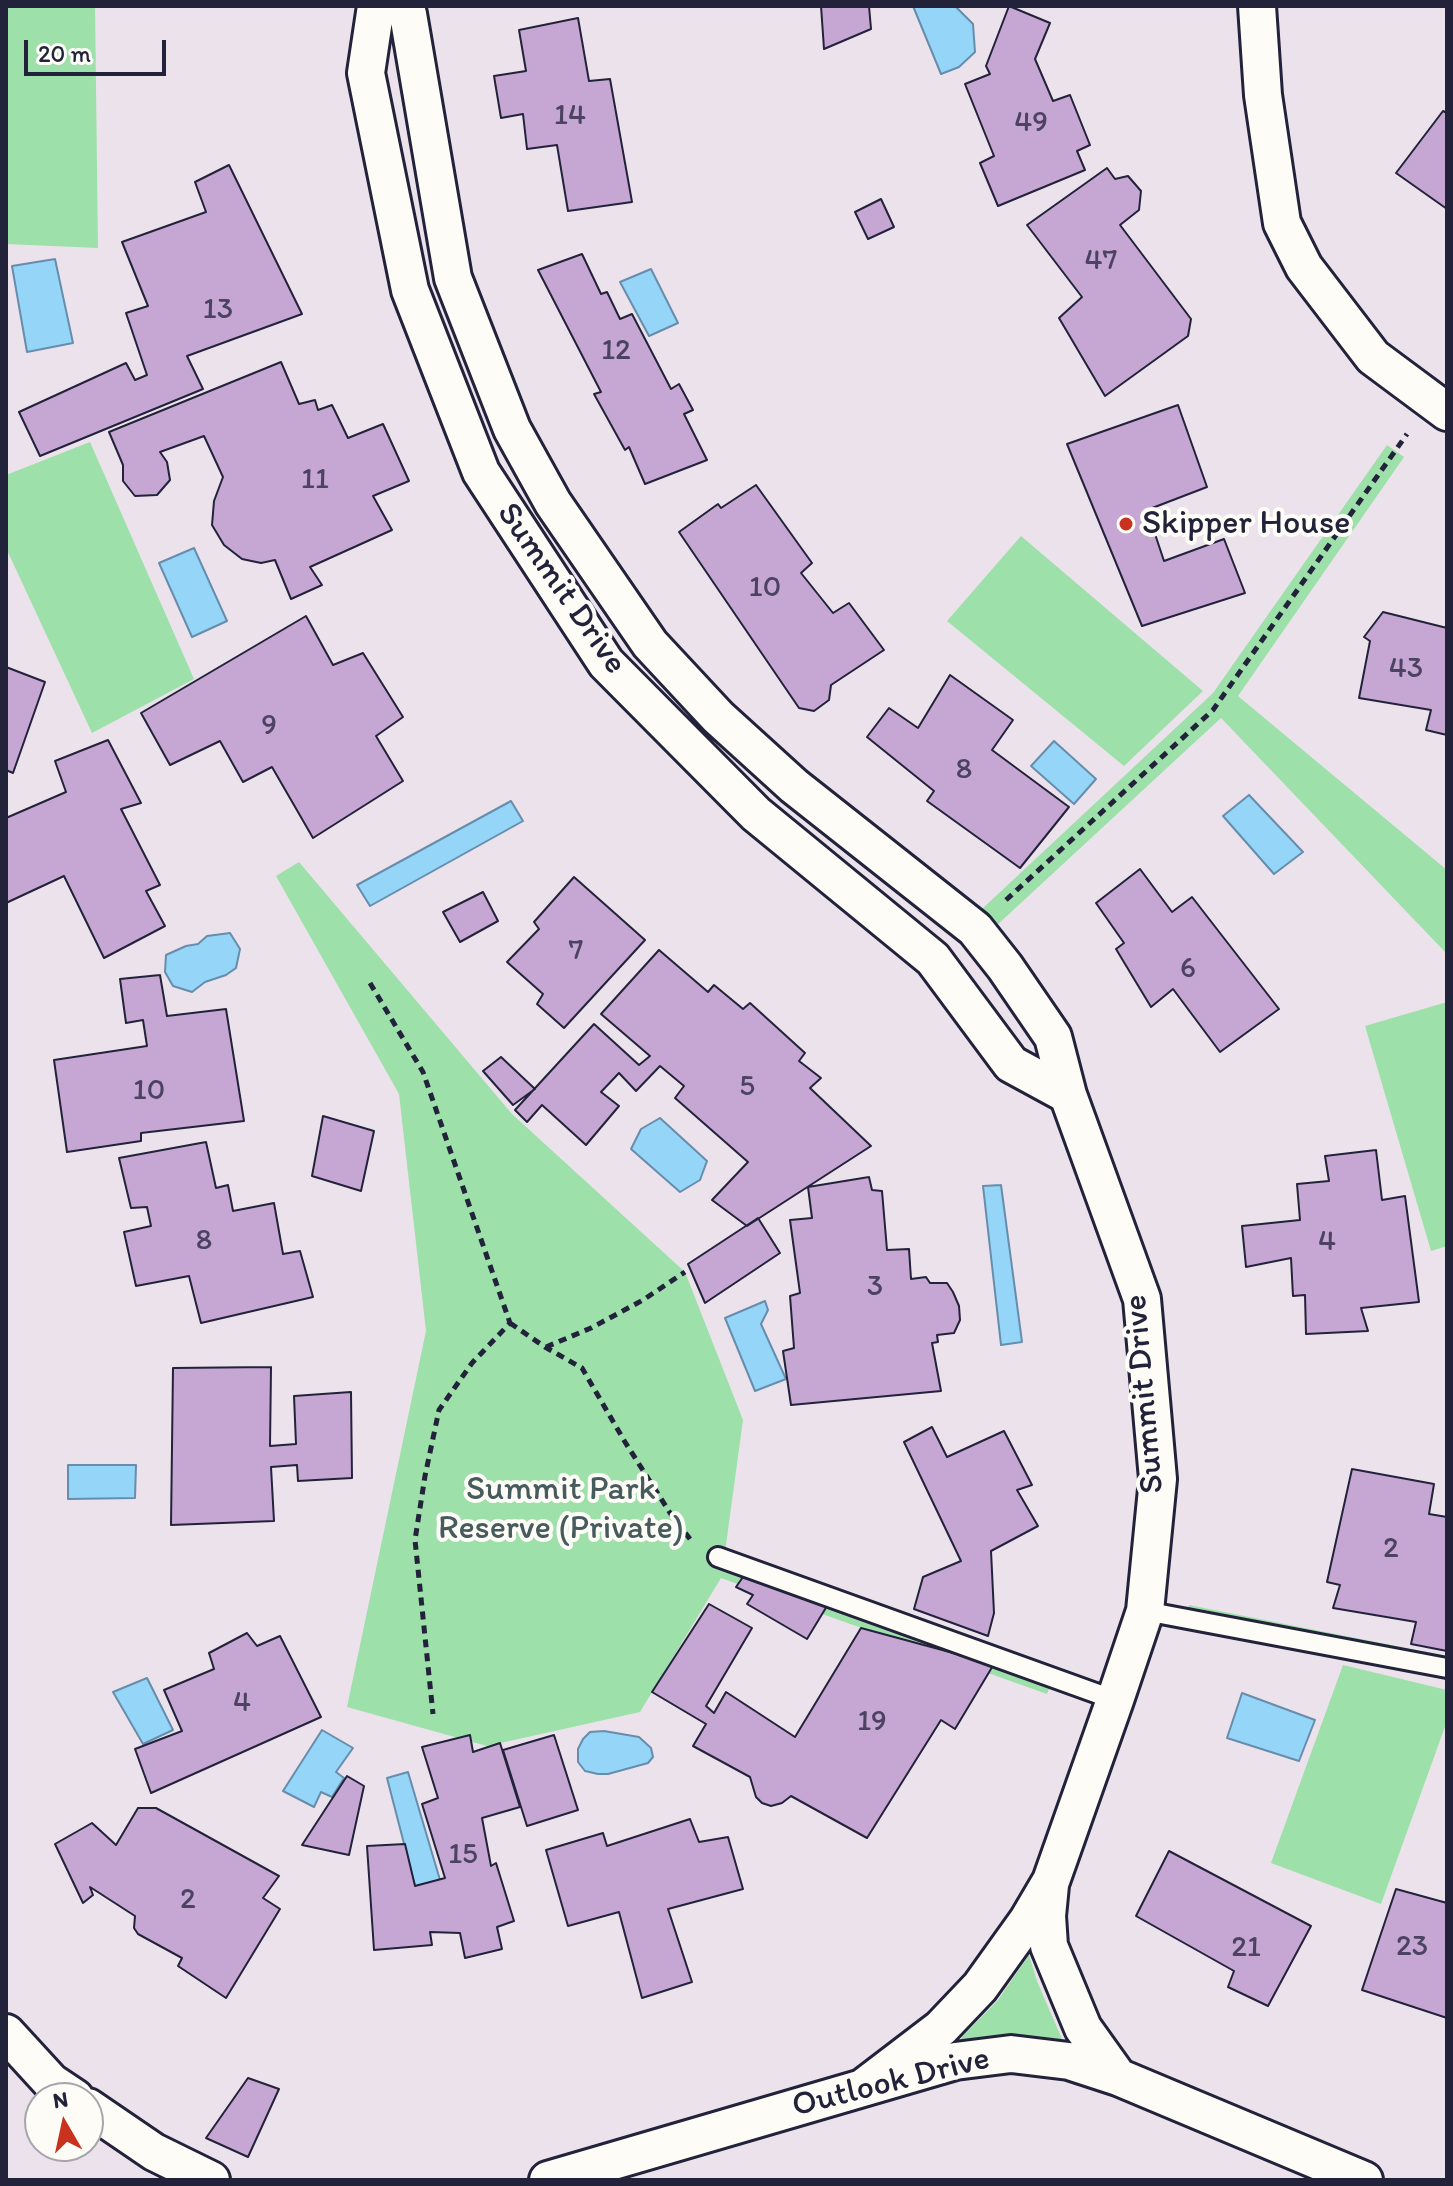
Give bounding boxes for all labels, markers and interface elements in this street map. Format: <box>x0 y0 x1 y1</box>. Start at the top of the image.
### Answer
scale bar <box>28 24 170 74</box>
text: 20 m <box>38 39 91 68</box>
house number: 14 <box>554 98 586 134</box>
house number: 49 <box>1014 105 1048 141</box>
house number: 47 <box>1085 243 1117 279</box>
house number: 13 <box>203 292 233 328</box>
house number: 12 <box>601 333 631 369</box>
house number: 11 <box>301 462 329 498</box>
street label: Summit Drive <box>487 496 635 682</box>
place label: Skipper House <box>1142 504 1350 544</box>
marker: Skipper House <box>1117 515 1135 533</box>
house number: 10 <box>749 570 781 606</box>
house number: 43 <box>1389 651 1423 687</box>
house number: 9 <box>261 708 277 744</box>
house number: 8 <box>956 752 972 788</box>
house number: 7 <box>569 933 583 969</box>
house number: 6 <box>1180 951 1196 987</box>
house number: 5 <box>739 1069 755 1105</box>
house number: 10 <box>133 1073 165 1109</box>
house number: 8 <box>196 1223 212 1259</box>
house number: 4 <box>1318 1224 1336 1260</box>
house number: 3 <box>867 1269 883 1305</box>
street label: Summit Drive <box>1116 1293 1174 1495</box>
park label: Summit Park Reserve (Private) <box>438 1470 684 1550</box>
house number: 2 <box>1383 1531 1399 1567</box>
house number: 4 <box>233 1685 251 1721</box>
house number: 19 <box>857 1704 887 1740</box>
house number: 15 <box>448 1837 478 1873</box>
house number: 2 <box>180 1882 196 1918</box>
house number: 23 <box>1396 1929 1428 1965</box>
house number: 21 <box>1231 1930 1261 1966</box>
street label: Outlook Drive <box>788 2039 994 2127</box>
north arrow <box>24 2082 104 2162</box>
text: N <box>51 2085 70 2114</box>

